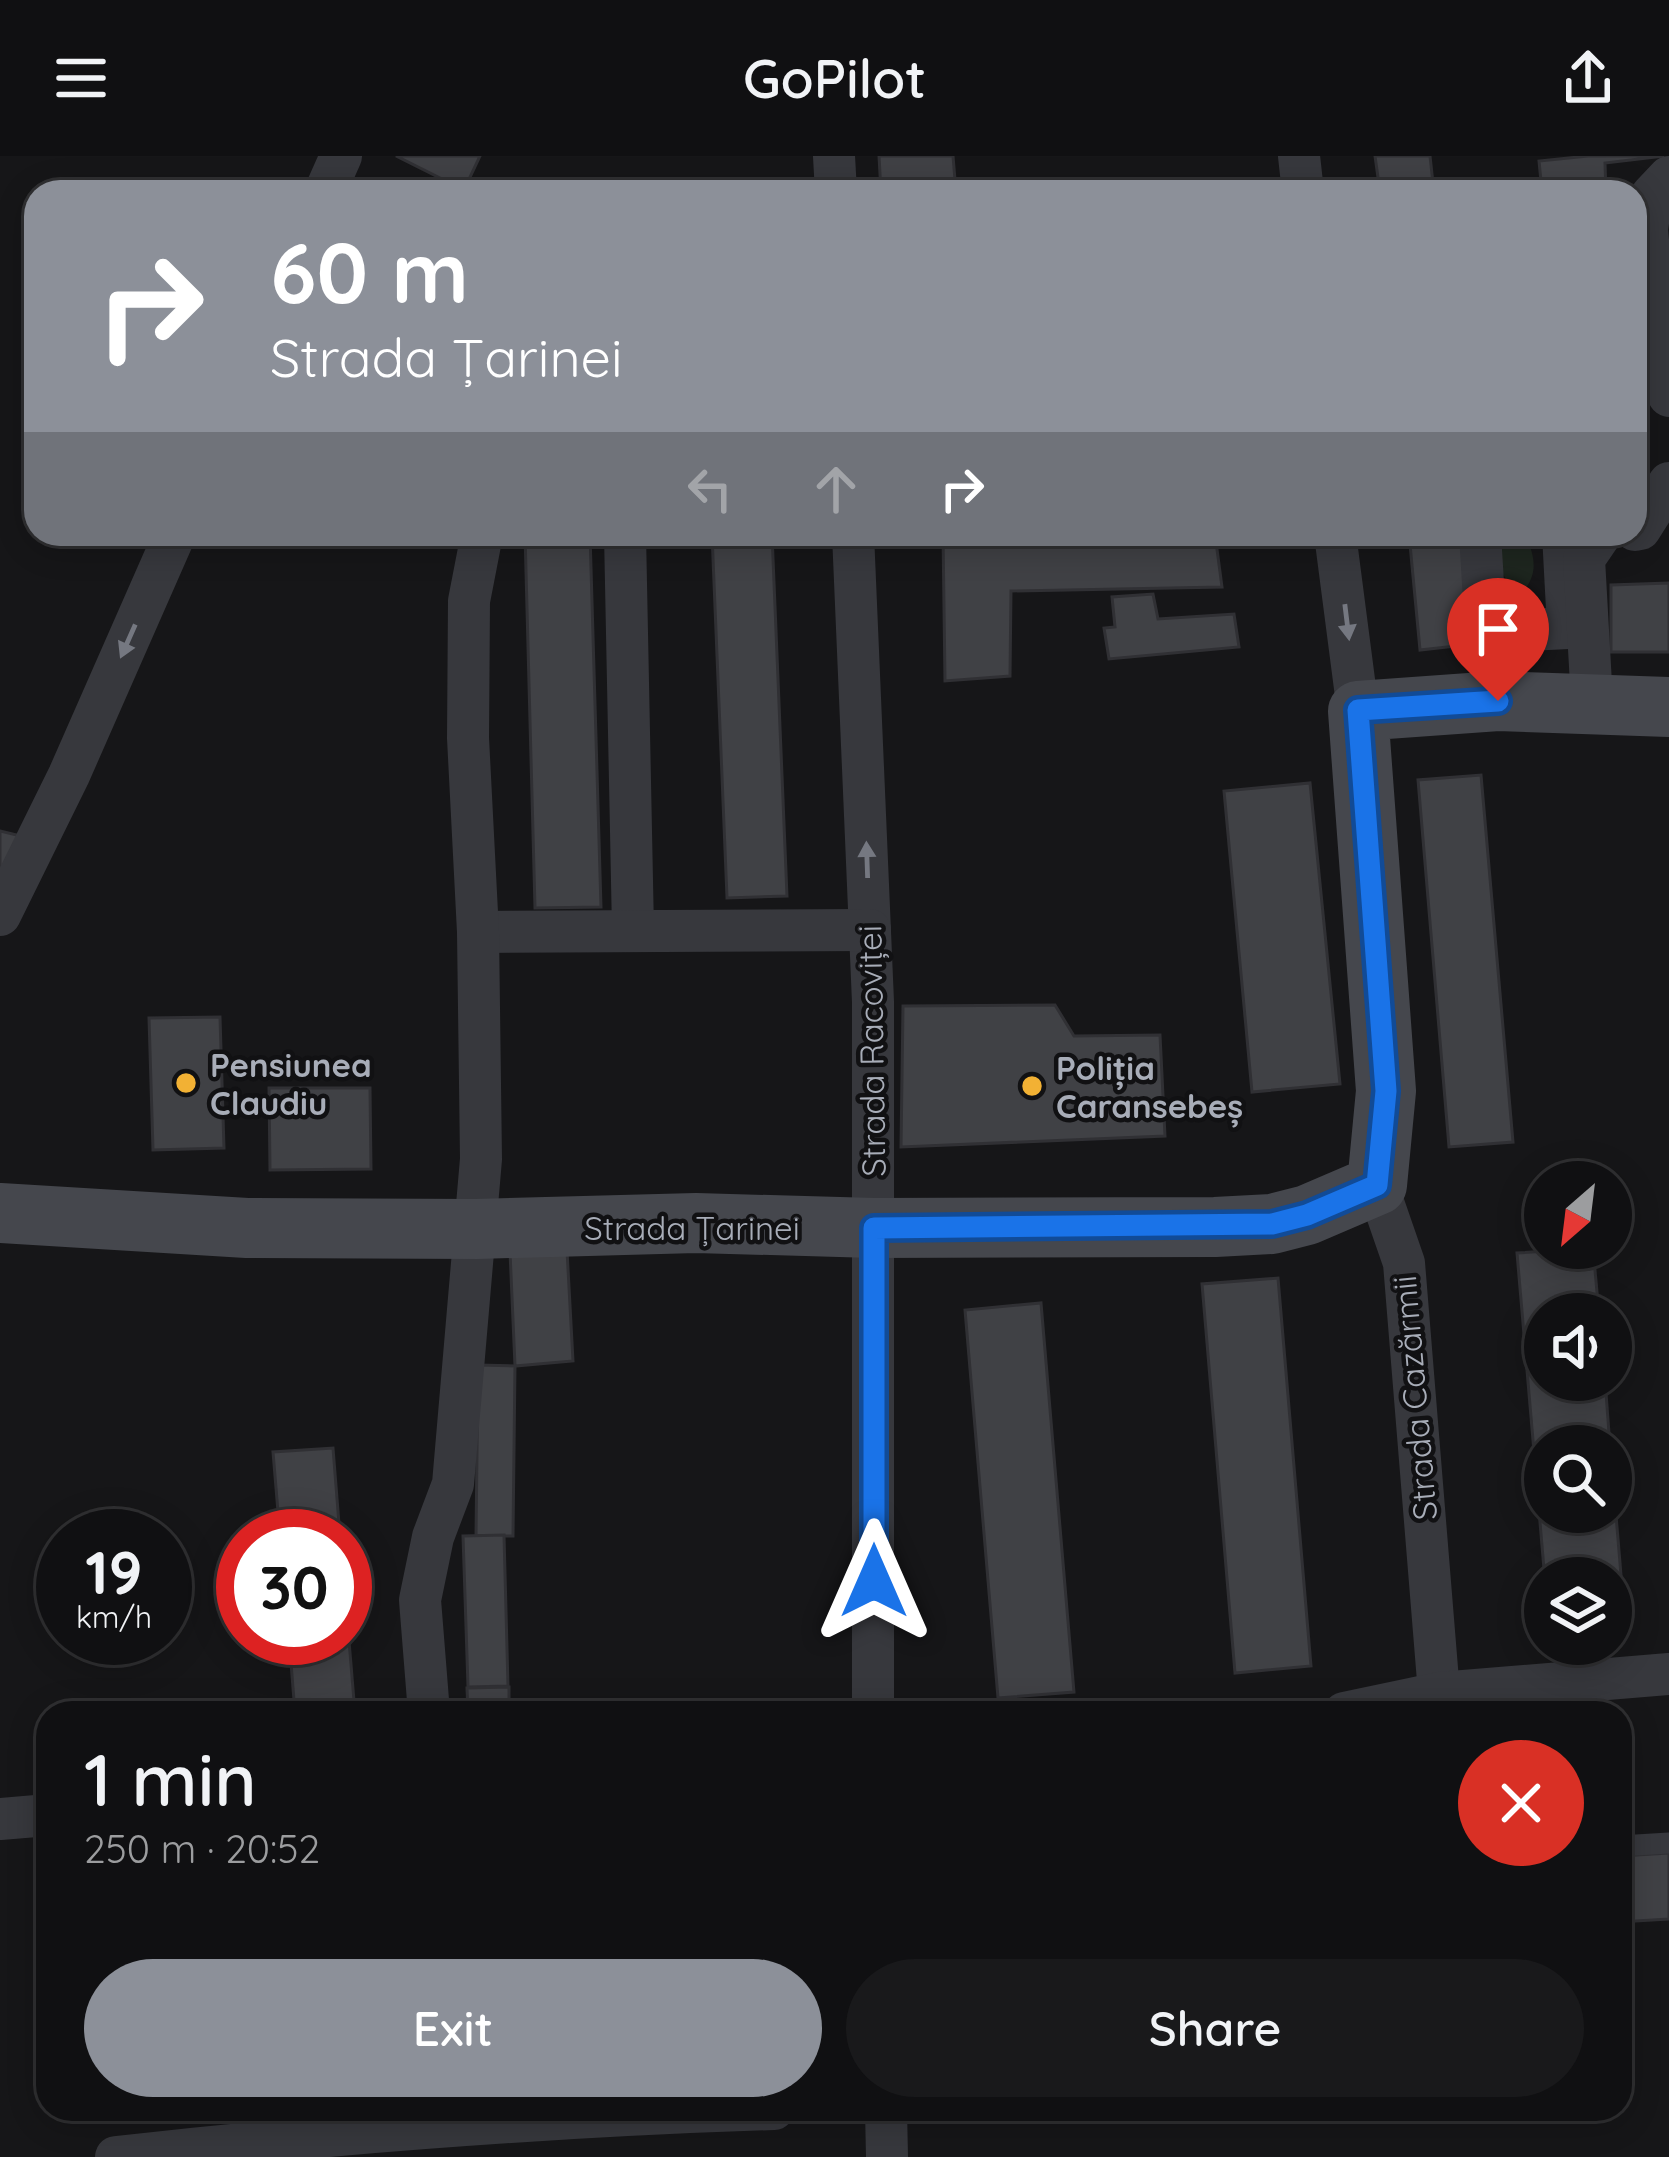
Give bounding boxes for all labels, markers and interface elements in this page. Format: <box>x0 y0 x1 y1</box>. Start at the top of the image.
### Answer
text: GoPilot <box>743 44 926 112</box>
icon: menu <box>48 45 114 111</box>
icon: share <box>1555 45 1621 111</box>
text: 60 m <box>270 219 469 324</box>
icon: right <box>72 228 228 384</box>
text: Strada Țarinei <box>270 323 623 391</box>
icon: left <box>677 456 743 522</box>
icon: ahead <box>803 456 869 522</box>
icon: right <box>929 456 995 522</box>
pin <box>1447 578 1549 701</box>
icon: arrive <box>1465 596 1531 662</box>
one-way arrow <box>1337 604 1356 641</box>
one-way arrow <box>117 624 137 659</box>
one-way arrow <box>857 840 876 878</box>
street label: Strada Racoviței <box>848 925 894 1177</box>
place label: Pensiunea Claudiu <box>210 1044 372 1123</box>
place label: Poliția Caransebeș <box>1056 1047 1243 1128</box>
marker: Pensiunea Claudiu <box>173 1070 199 1096</box>
marker: Poliția Caransebeș <box>1019 1073 1045 1099</box>
north arrow <box>1524 1161 1632 1269</box>
map controls <box>1524 1161 1632 1665</box>
street label: Strada Țarinei <box>584 1207 800 1248</box>
street label: Strada Cazărmii <box>1383 1274 1445 1522</box>
button: sound <box>1524 1293 1632 1401</box>
button: search <box>1524 1425 1632 1533</box>
speed limit sign: 30 <box>216 1509 372 1665</box>
position arrow <box>811 1518 937 1644</box>
text: 19 <box>85 1534 143 1609</box>
button: layers <box>1524 1557 1632 1665</box>
text: km/h <box>76 1598 152 1636</box>
text: 1 min <box>84 1734 257 1824</box>
button: close <box>1458 1740 1584 1866</box>
text: 250 m · 20:52 <box>84 1824 320 1873</box>
button: Exit <box>84 1959 822 2097</box>
button: Share <box>846 1959 1584 2097</box>

